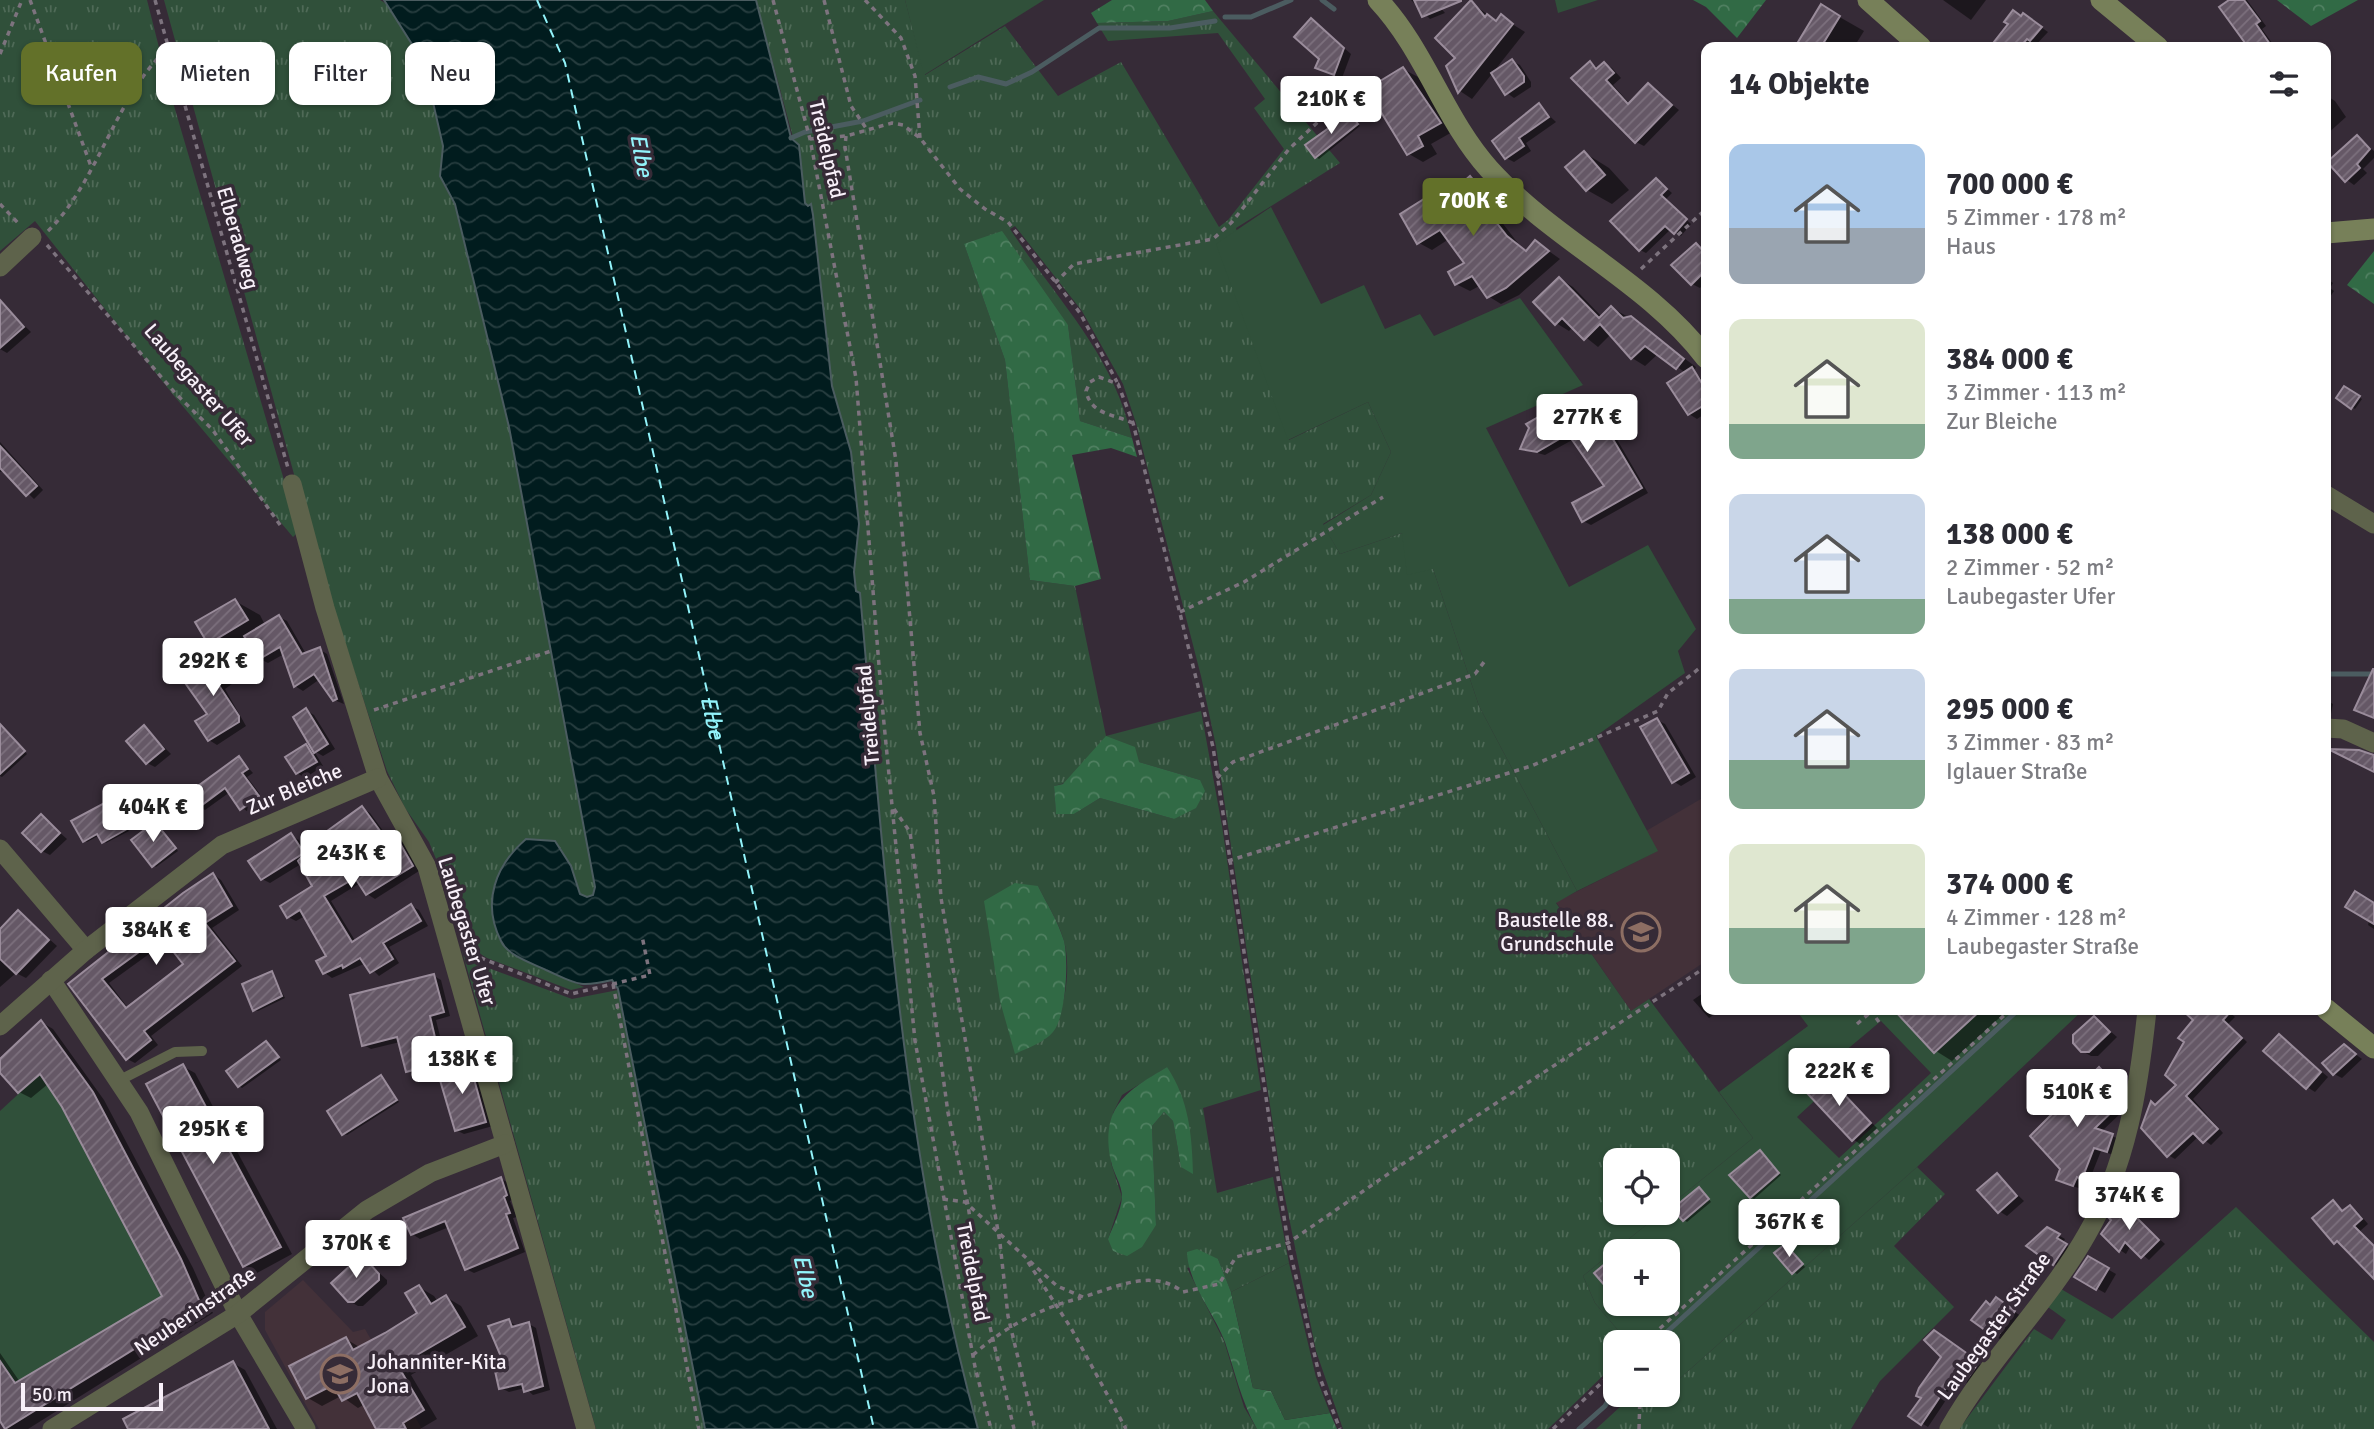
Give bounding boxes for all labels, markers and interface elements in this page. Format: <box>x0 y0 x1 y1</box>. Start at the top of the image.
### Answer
chip: Kaufen <box>21 42 142 105</box>
chip: Mieten <box>156 42 275 105</box>
chip: Filter <box>289 42 391 105</box>
chip: Neu <box>405 42 495 105</box>
icon: filters <box>2265 65 2303 103</box>
text: 14 Objekte <box>1729 66 1870 103</box>
pin: 210K € <box>1274 76 1388 136</box>
text: 210K € <box>1296 84 1366 113</box>
street label: Treidelpfad <box>803 97 851 201</box>
water label: Elbe <box>623 131 660 180</box>
text: 700 000 € <box>1946 166 2073 203</box>
icon: home <box>1785 172 1869 256</box>
pin: 700K € <box>1416 178 1530 238</box>
street label: Elberadweg <box>211 184 265 292</box>
text: 700K € <box>1438 186 1508 215</box>
text: 5 Zimmer · 178 m² <box>1946 203 2127 232</box>
text: Haus <box>1946 232 1996 261</box>
street label: Laubegaster Ufer <box>139 318 260 452</box>
text: 384 000 € <box>1946 341 2073 378</box>
icon: home <box>1785 347 1869 431</box>
text: 3 Zimmer · 113 m² <box>1946 378 2127 407</box>
pin: 277K € <box>1530 394 1644 454</box>
text: 277K € <box>1552 402 1622 431</box>
text: Zur Bleiche <box>1946 407 2057 436</box>
text: 138 000 € <box>1946 516 2073 553</box>
icon: home <box>1785 522 1869 606</box>
text: 2 Zimmer · 52 m² <box>1946 553 2114 582</box>
text: Laubegaster Ufer <box>1946 582 2115 611</box>
pin: 292K € <box>156 638 270 698</box>
text: 292K € <box>178 646 248 675</box>
street label: Treidelpfad <box>851 664 885 766</box>
text: 295 000 € <box>1946 691 2073 728</box>
water label: Elbe <box>694 693 732 743</box>
icon: home <box>1785 697 1869 781</box>
text: 3 Zimmer · 83 m² <box>1946 728 2114 757</box>
street label: Zur Bleiche <box>242 757 346 821</box>
text: Iglauer Straße <box>1946 757 2088 786</box>
pin: 404K € <box>96 784 210 844</box>
text: 404K € <box>118 792 188 821</box>
pin: 243K € <box>294 830 408 890</box>
text: 243K € <box>316 838 386 867</box>
street label: Laubegaster Ufer <box>432 853 502 1009</box>
text: 374 000 € <box>1946 866 2073 903</box>
icon: home <box>1785 872 1869 956</box>
text: 4 Zimmer · 128 m² <box>1946 903 2127 932</box>
place label: Baustelle 88. Grundschule <box>1497 907 1614 957</box>
pin: 384K € <box>99 908 213 967</box>
school or university icon: Baustelle 88. Grundschule <box>1620 911 1662 953</box>
text: 384K € <box>121 915 191 944</box>
text: Laubegaster Straße <box>1946 932 2139 961</box>
pin: 138K € <box>405 1036 519 1096</box>
text: 138K € <box>427 1044 497 1073</box>
pin: 222K € <box>1782 1048 1896 1108</box>
text: 222K € <box>1804 1056 1874 1085</box>
pin: 510K € <box>2020 1070 2134 1129</box>
text: 510K € <box>2042 1077 2112 1106</box>
pin: 295K € <box>156 1106 270 1166</box>
text: 295K € <box>178 1114 248 1143</box>
map controls <box>1603 1148 1680 1407</box>
button: locate <box>1603 1148 1680 1225</box>
pin: 374K € <box>2072 1172 2186 1232</box>
text: 374K € <box>2094 1180 2164 1209</box>
pin: 367K € <box>1732 1200 1846 1259</box>
text: 367K € <box>1754 1207 1824 1236</box>
pin: 370K € <box>299 1220 413 1280</box>
street label: Treidelpfad <box>951 1220 995 1324</box>
text: 370K € <box>321 1228 391 1257</box>
button: + <box>1603 1239 1680 1316</box>
street label: Laubegaster Straße <box>1932 1247 2056 1405</box>
water label: Elbe <box>787 1252 825 1302</box>
street label: Neuberinstraße <box>129 1261 261 1361</box>
button: − <box>1603 1330 1680 1407</box>
place label: Johanniter-Kita Jona <box>367 1349 507 1399</box>
school or university icon: Johanniter-Kita Jona <box>319 1353 361 1395</box>
scale bar <box>21 1380 163 1412</box>
text: 50 m <box>32 1383 72 1407</box>

